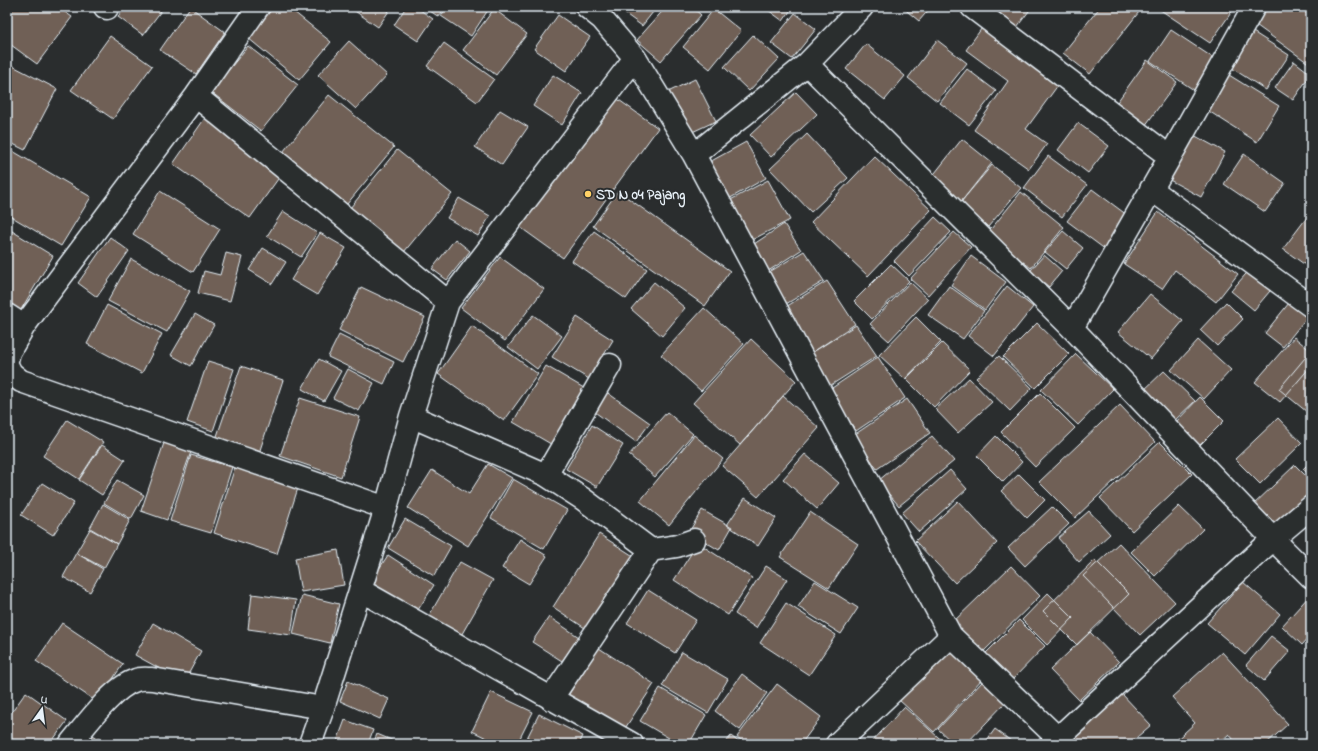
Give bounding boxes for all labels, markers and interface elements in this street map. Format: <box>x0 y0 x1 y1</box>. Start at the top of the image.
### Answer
place label: SD N 04 Pajang <box>596 185 686 208</box>
marker: SD N 04 Pajang <box>583 189 593 199</box>
north arrow <box>22 689 62 729</box>
text: U <box>39 692 50 709</box>

